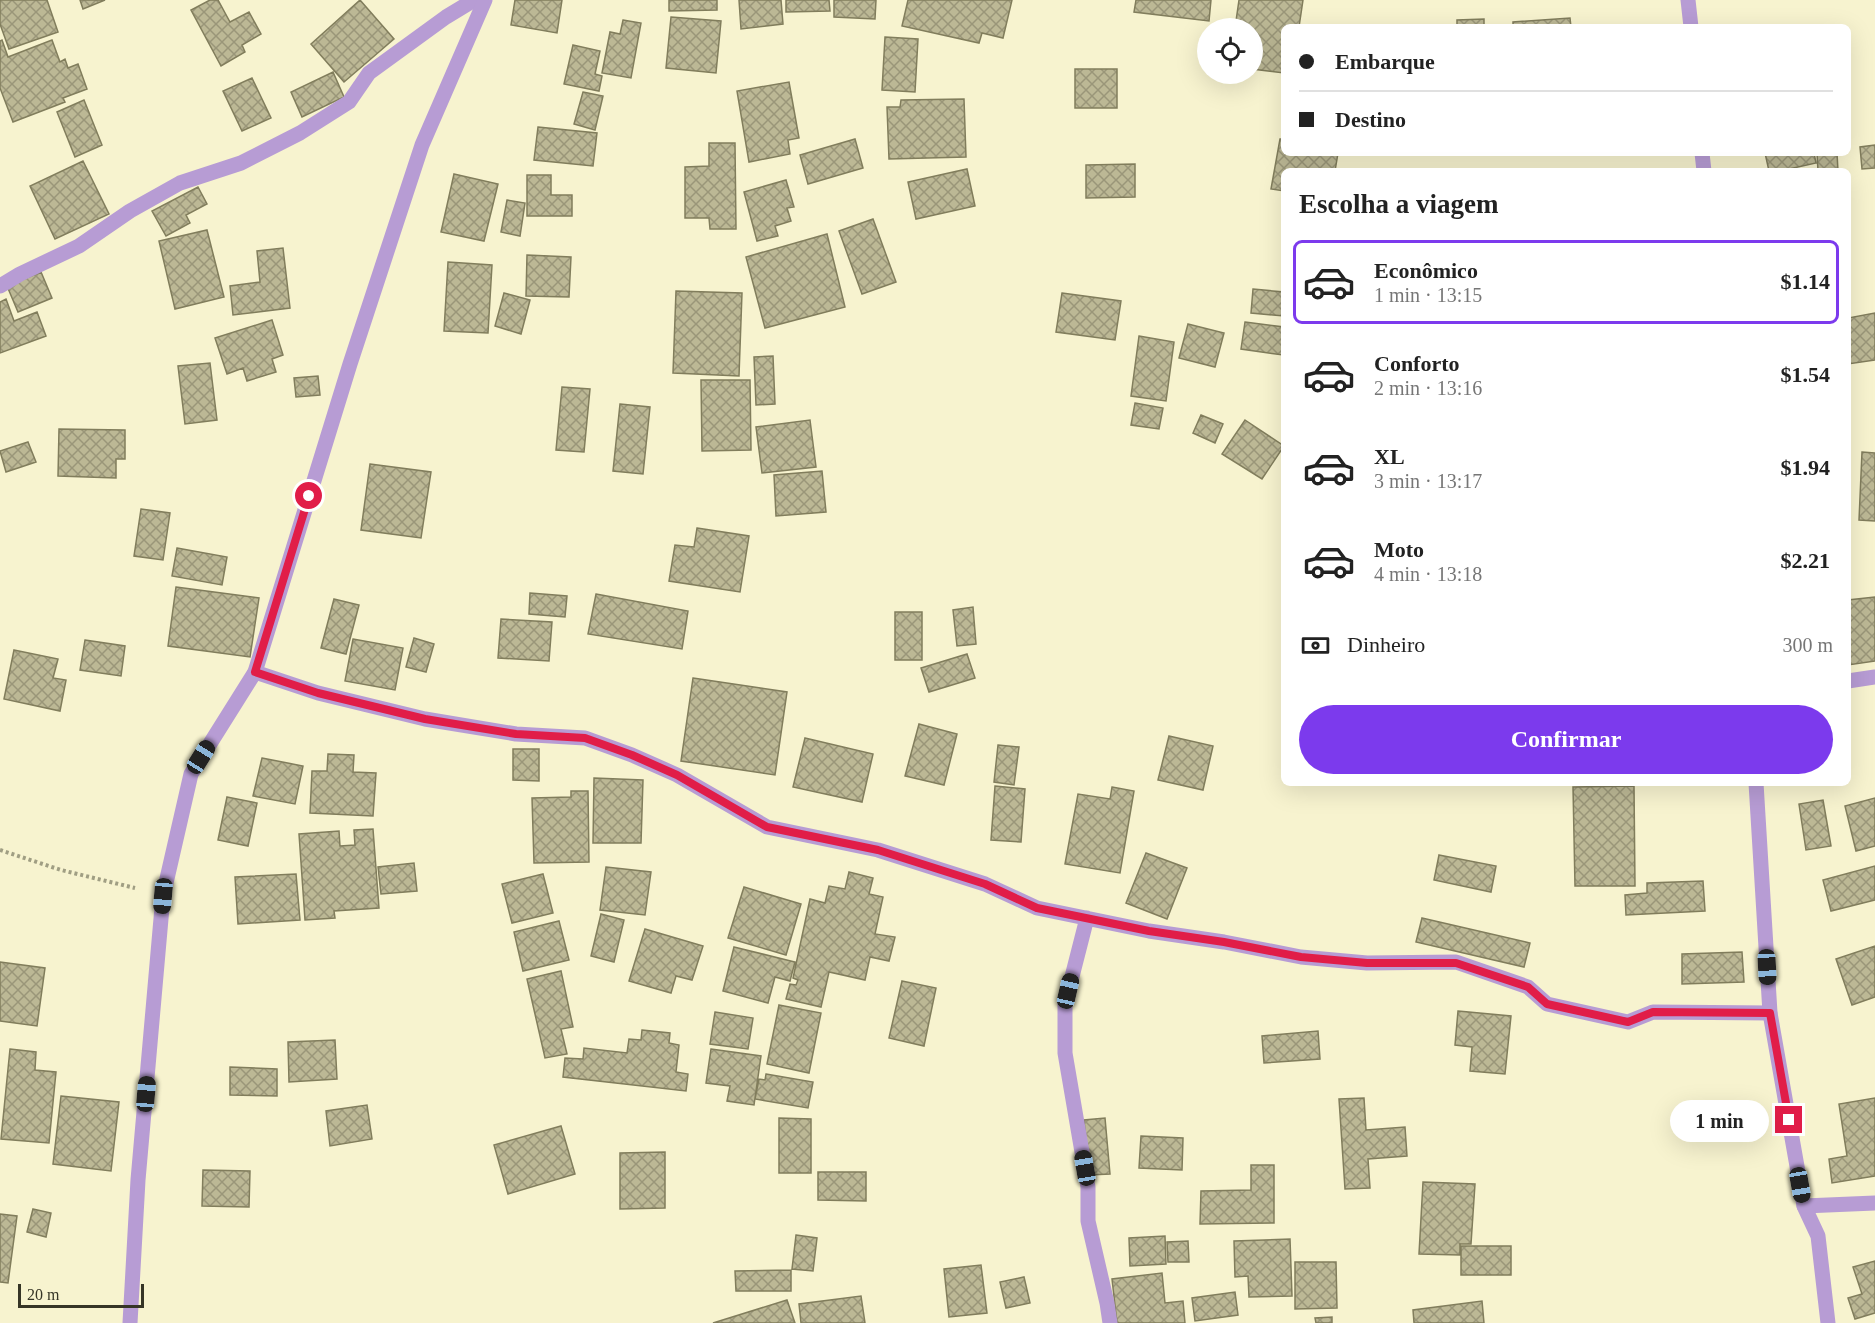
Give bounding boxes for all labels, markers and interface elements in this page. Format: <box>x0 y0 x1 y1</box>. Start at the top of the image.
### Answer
map controls <box>1197 18 1263 84</box>
button: locate <box>1197 18 1263 84</box>
text: Embarque <box>1335 49 1435 74</box>
text: Destino <box>1335 107 1406 132</box>
text: Escolha a viagem <box>1299 189 1499 219</box>
icon: car <box>1302 255 1356 309</box>
text: Econômico <box>1374 258 1478 283</box>
text: $1.14 <box>1781 269 1830 294</box>
text: 1 min · 13:15 <box>1374 284 1482 306</box>
icon: car <box>1302 348 1356 402</box>
text: Conforto <box>1374 351 1460 376</box>
text: $1.54 <box>1781 362 1830 387</box>
text: 2 min · 13:16 <box>1374 377 1482 399</box>
icon: car <box>1302 441 1356 495</box>
text: XL <box>1374 444 1405 469</box>
text: $1.94 <box>1781 455 1830 480</box>
text: 3 min · 13:17 <box>1374 470 1482 492</box>
route start <box>295 482 322 509</box>
icon: car <box>1302 534 1356 588</box>
text: Moto <box>1374 537 1424 562</box>
text: $2.21 <box>1781 548 1830 573</box>
text: 4 min · 13:18 <box>1374 563 1482 585</box>
icon: cash <box>1299 629 1332 662</box>
text: Dinheiro <box>1347 632 1425 657</box>
text: 300 m <box>1782 634 1833 656</box>
button: Confirmar <box>1299 705 1833 774</box>
car <box>184 737 218 777</box>
car <box>152 877 174 915</box>
car <box>1757 949 1777 985</box>
car <box>1055 971 1081 1011</box>
car <box>135 1075 157 1113</box>
callout: 1 min <box>1669 1099 1768 1141</box>
route end <box>1775 1106 1802 1133</box>
text: 1 min <box>1695 1110 1744 1132</box>
car <box>1073 1149 1097 1187</box>
car <box>1788 1166 1812 1204</box>
scale bar <box>18 1281 144 1308</box>
text: 20 m <box>27 1286 59 1303</box>

